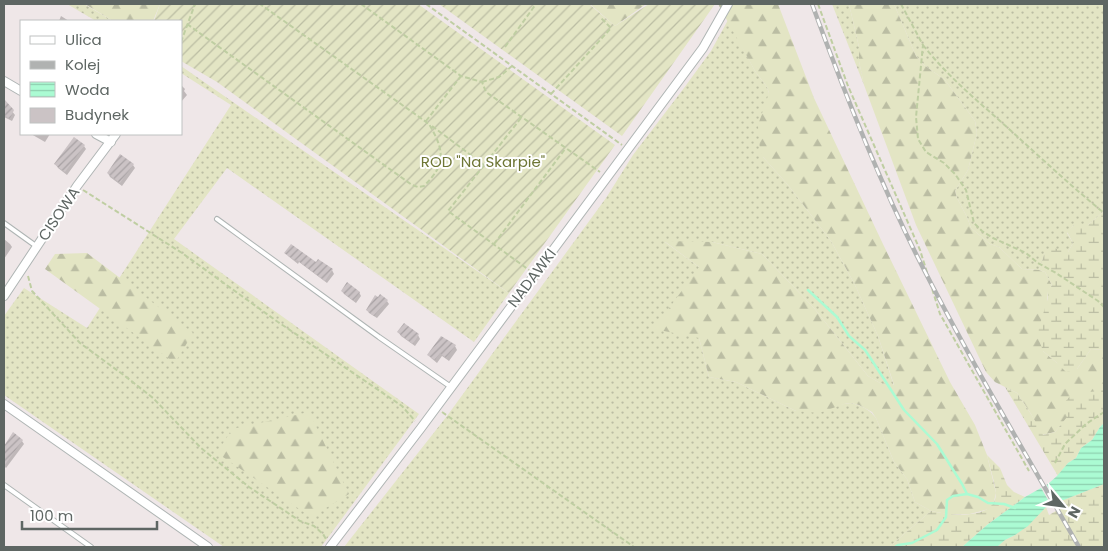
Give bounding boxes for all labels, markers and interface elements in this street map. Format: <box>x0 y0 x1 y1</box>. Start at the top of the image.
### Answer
legend <box>20 20 182 135</box>
text: Ulica <box>65 29 102 50</box>
text: Kolej <box>65 54 100 75</box>
text: Woda <box>65 79 110 100</box>
text: Budynek <box>65 104 129 125</box>
park label: ROD "Na Skarpie" <box>421 151 545 172</box>
street label: CISOWA <box>33 183 84 245</box>
street label: NADAWKI <box>503 244 561 311</box>
north arrow <box>1038 481 1088 531</box>
scale bar <box>22 498 158 530</box>
text: N <box>1063 503 1086 522</box>
text: 100 m <box>30 505 73 526</box>

